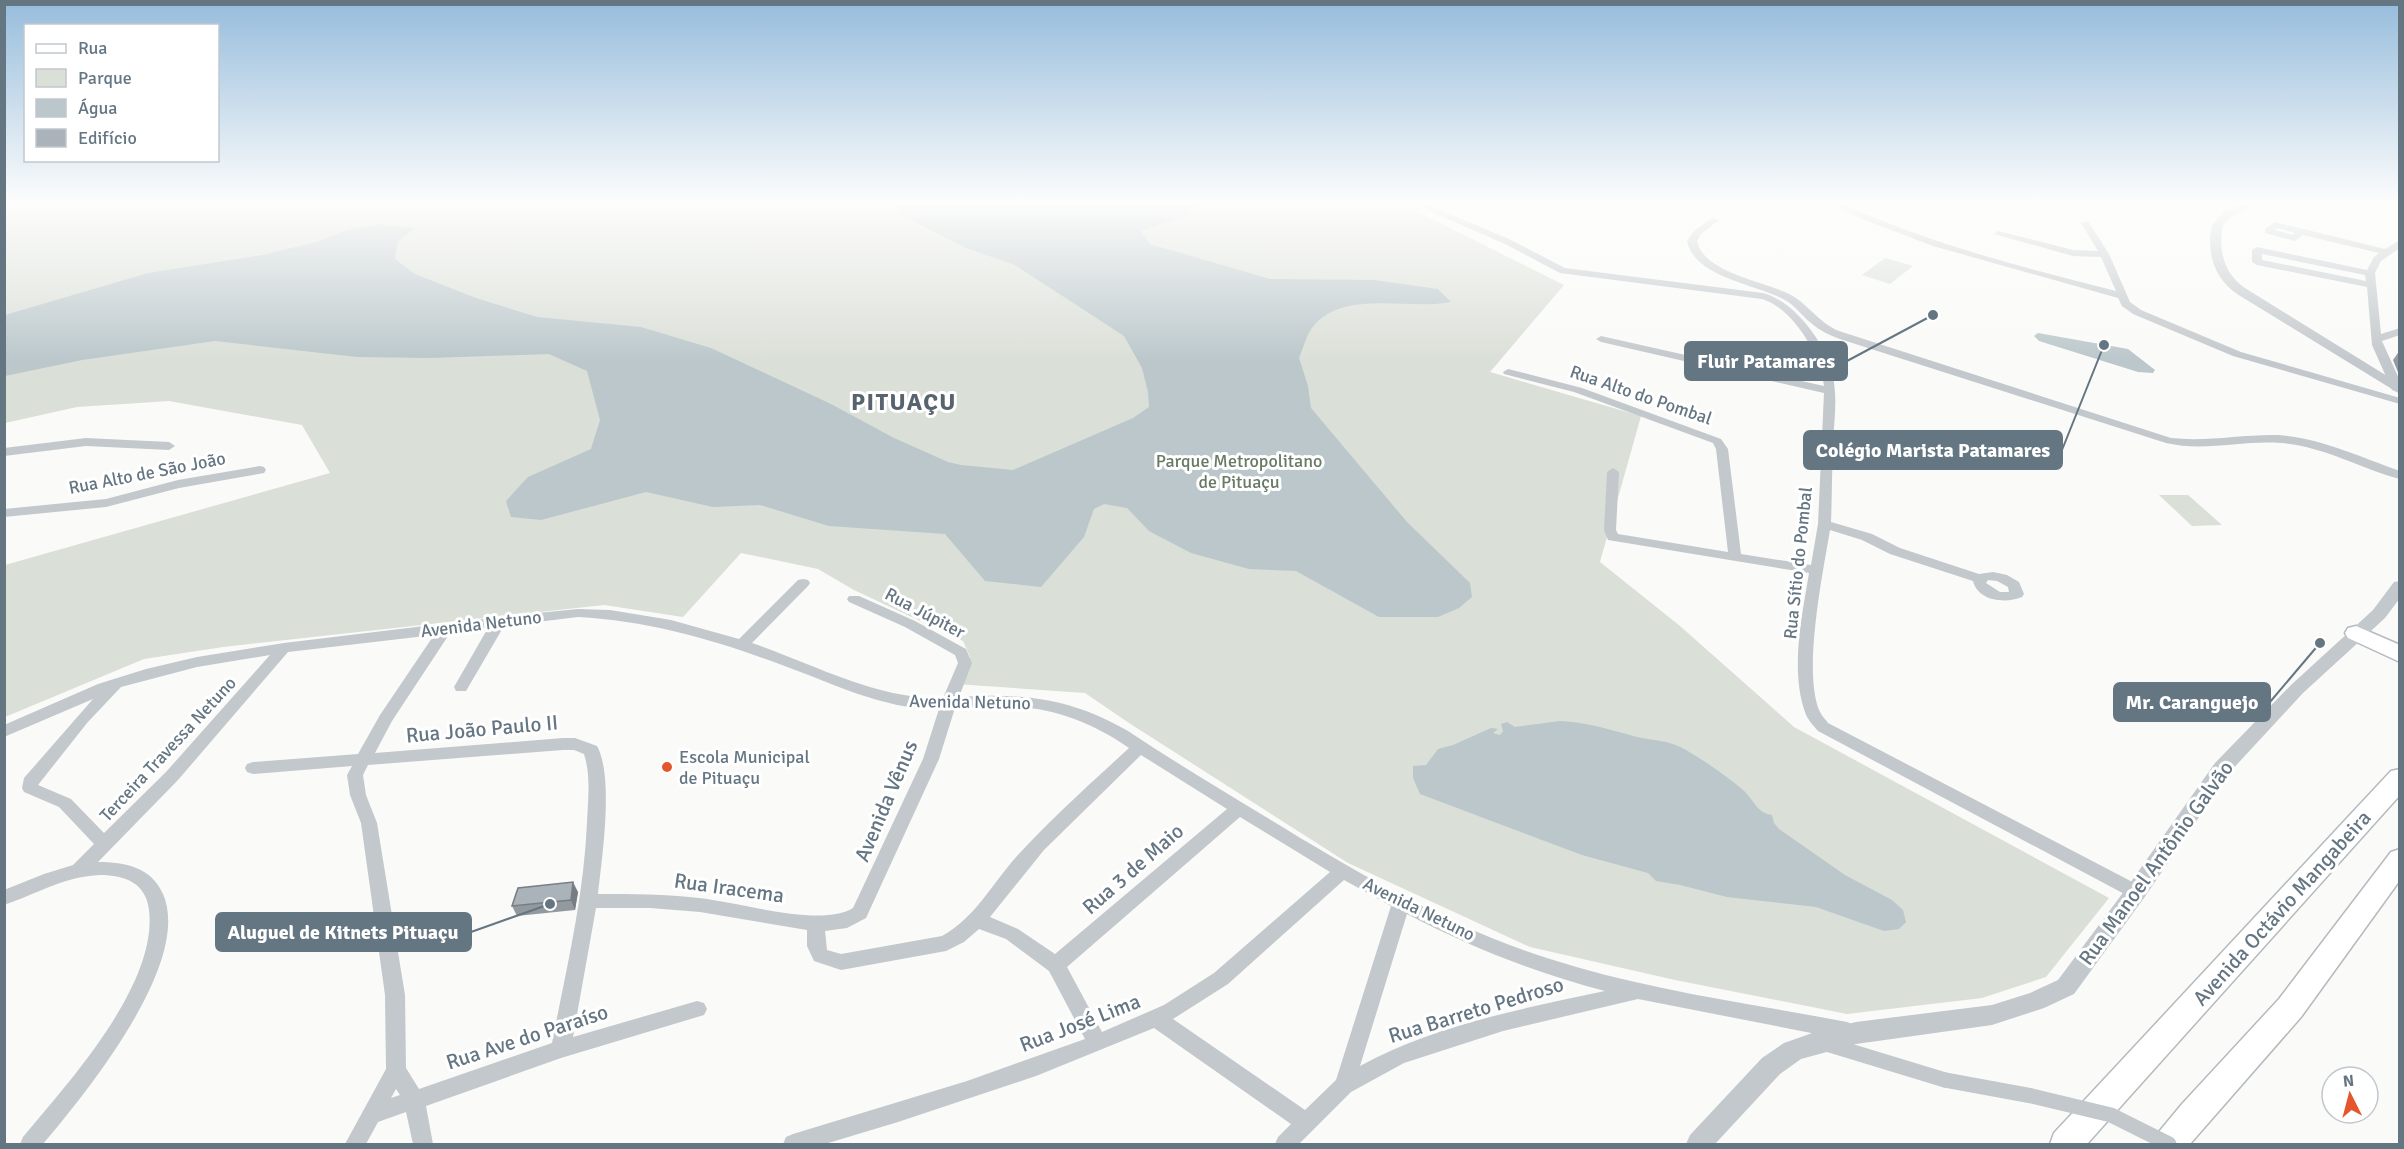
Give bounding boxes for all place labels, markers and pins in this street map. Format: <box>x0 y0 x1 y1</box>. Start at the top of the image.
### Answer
callout: Fluir Patamares <box>1685 342 1847 380</box>
callout: Colégio Marista Patamares <box>1804 431 2062 469</box>
callout: Mr. Caranguejo <box>2114 683 2270 721</box>
place label: Escola Municipal de Pituaçu <box>679 746 810 789</box>
marker: Escola Municipal de Pituaçu <box>660 760 674 774</box>
callout: Aluguel de Kitnets Pituaçu <box>216 913 471 951</box>

